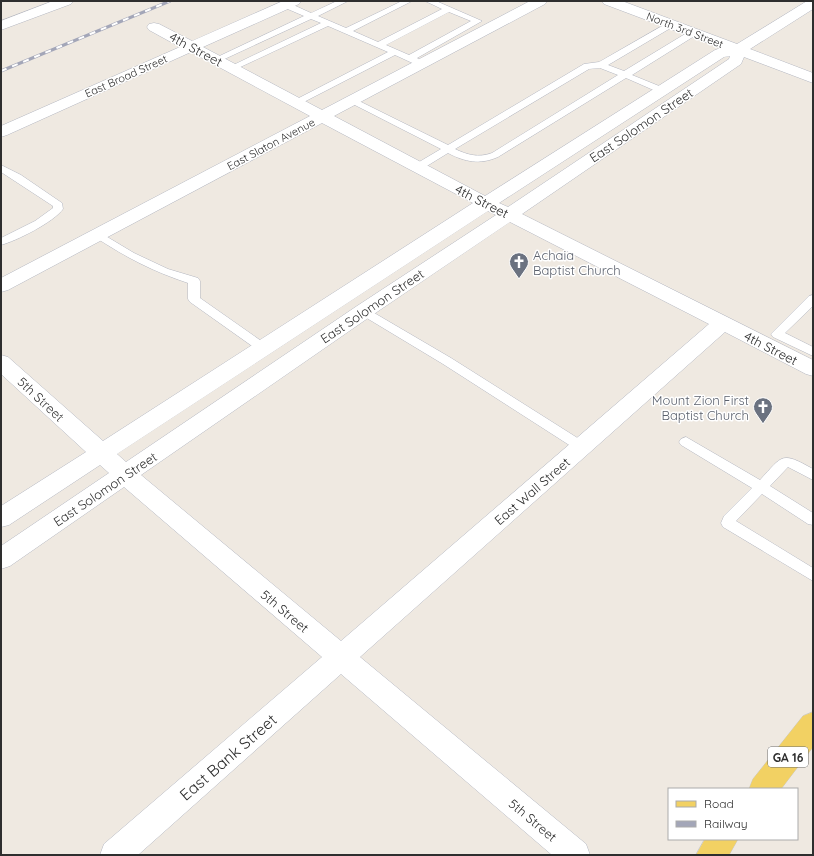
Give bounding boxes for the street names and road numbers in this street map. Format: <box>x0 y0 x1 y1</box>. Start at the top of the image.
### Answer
street label: North 3rd Street <box>645 9 726 51</box>
street label: 4th Street <box>167 28 225 70</box>
street label: East Broad Street <box>82 51 170 100</box>
street label: East Solomon Street <box>586 84 696 166</box>
street label: East Slaton Avenue <box>225 115 317 173</box>
street label: 4th Street <box>453 181 511 221</box>
street label: East Solomon Street <box>317 265 427 347</box>
street label: 4th Street <box>742 328 800 368</box>
street label: 5th Street <box>14 373 68 425</box>
street label: East Solomon Street <box>50 448 160 530</box>
street label: East Wall Street <box>491 454 573 528</box>
street label: 5th Street <box>258 586 312 636</box>
street label: East Bank Street <box>175 709 281 805</box>
road number: GA 16 <box>768 747 808 767</box>
street label: 5th Street <box>506 795 560 845</box>

